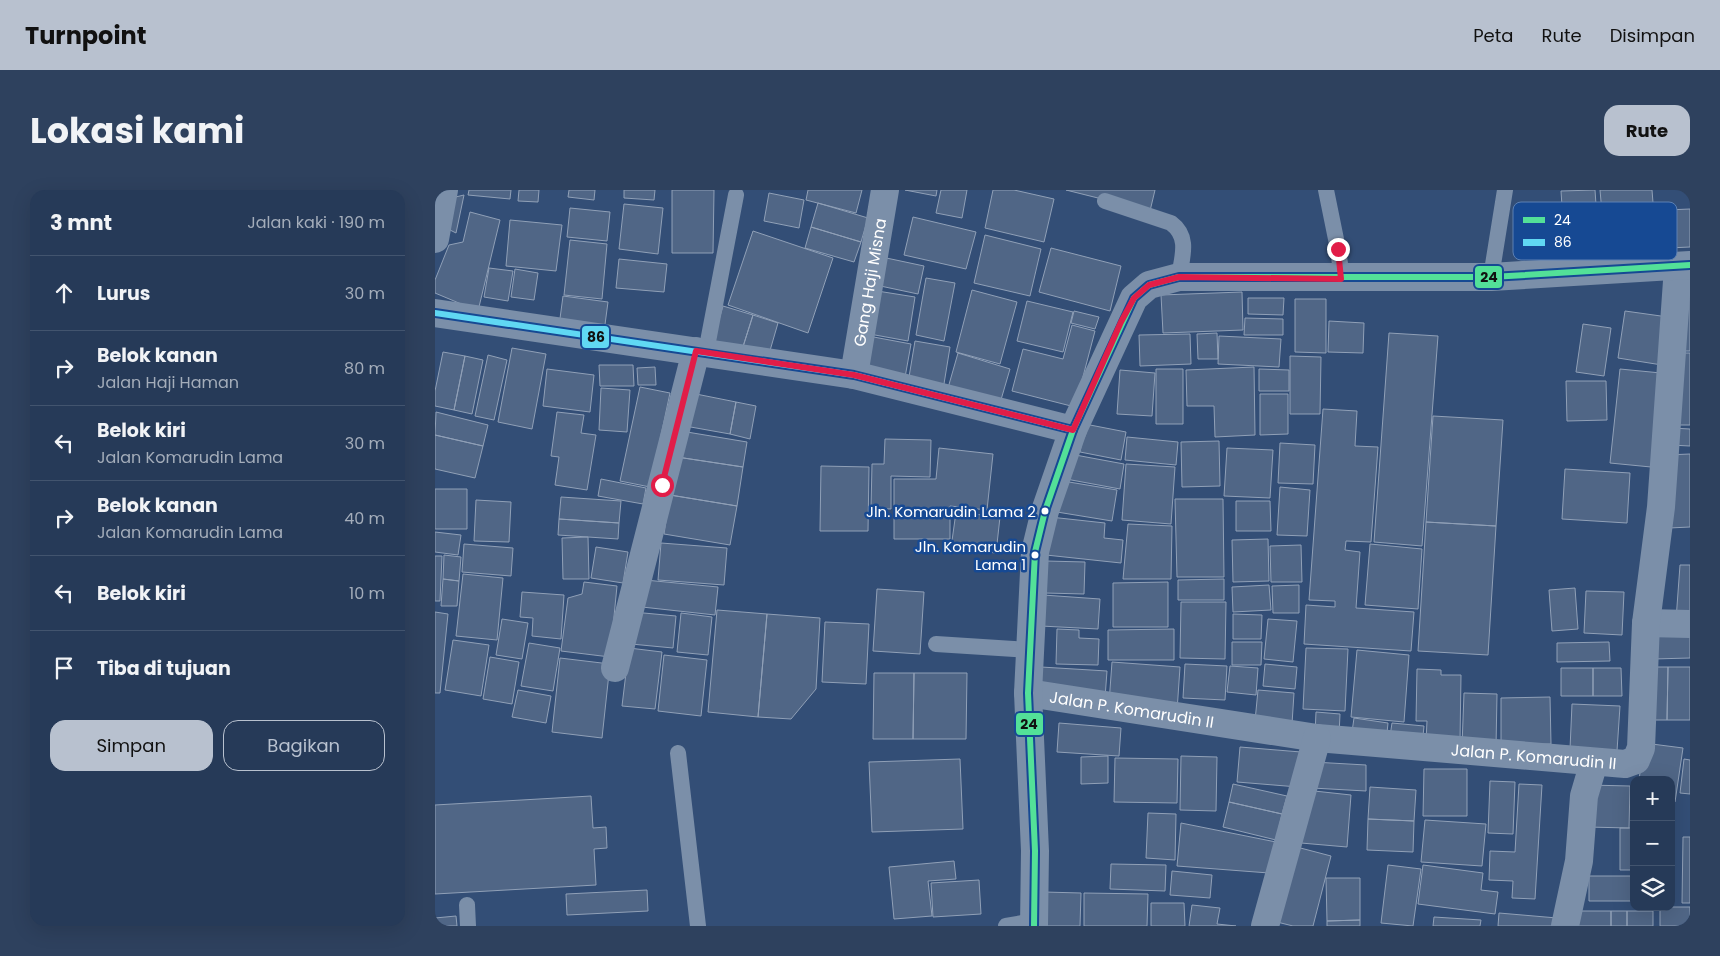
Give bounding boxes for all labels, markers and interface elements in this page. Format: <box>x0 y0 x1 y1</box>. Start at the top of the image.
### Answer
text: Turnpoint <box>25 19 146 52</box>
text: Peta <box>1473 23 1513 48</box>
text: Rute <box>1541 23 1582 48</box>
text: Disimpan <box>1610 23 1695 48</box>
button: Rute <box>1604 105 1690 156</box>
text: Lokasi kami <box>30 106 244 155</box>
legend <box>1513 202 1677 260</box>
text: 3 mnt <box>50 208 112 237</box>
text: 24 <box>1554 210 1571 230</box>
text: Jalan kaki · 190 m <box>247 211 385 234</box>
street label: Gang Haji Misna <box>848 216 892 348</box>
text: 86 <box>1554 232 1572 252</box>
route end <box>1327 238 1350 261</box>
line badge: 24 <box>1474 265 1503 289</box>
text: 24 <box>1480 267 1498 287</box>
icon: ahead <box>50 279 78 307</box>
text: Lurus <box>97 280 150 307</box>
text: 30 m <box>345 282 385 305</box>
line badge: 86 <box>581 325 610 349</box>
text: 86 <box>587 327 605 347</box>
text: Belok kanan <box>97 342 218 369</box>
icon: right <box>50 354 78 382</box>
text: 80 m <box>344 357 385 380</box>
text: Jalan Haji Haman <box>97 371 239 394</box>
text: Belok kiri <box>97 417 186 444</box>
icon: left <box>50 429 78 457</box>
text: 30 m <box>345 432 385 455</box>
text: Jalan Komarudin Lama <box>97 446 283 469</box>
route start <box>651 474 674 497</box>
text: Belok kanan <box>97 492 218 519</box>
place label: Jln. Komarudin Lama 2 <box>866 501 1036 522</box>
icon: right <box>50 504 78 532</box>
marker: Jln. Komarudin Lama 2 <box>1040 506 1050 516</box>
text: 40 m <box>344 507 385 530</box>
text: Jalan Komarudin Lama <box>97 521 283 544</box>
place label: Jln. Komarudin Lama 1 <box>915 536 1026 575</box>
marker: Jln. Komarudin Lama 1 <box>1030 550 1040 560</box>
icon: left <box>50 579 78 607</box>
text: Belok kiri <box>97 580 186 607</box>
text: 10 m <box>349 582 385 605</box>
icon: arrive <box>50 654 78 682</box>
text: Tiba di tujuan <box>97 655 231 682</box>
street label: Jalan P. Komarudin II <box>1048 686 1215 734</box>
line badge: 24 <box>1015 712 1044 736</box>
text: 24 <box>1020 714 1038 734</box>
button: Simpan <box>50 720 213 771</box>
button: Bagikan <box>223 720 385 771</box>
street label: Jalan P. Komarudin II <box>1450 738 1617 775</box>
map controls <box>1630 776 1675 911</box>
button: + <box>1630 776 1675 821</box>
button: − <box>1630 821 1675 866</box>
button: layers <box>1630 866 1675 911</box>

